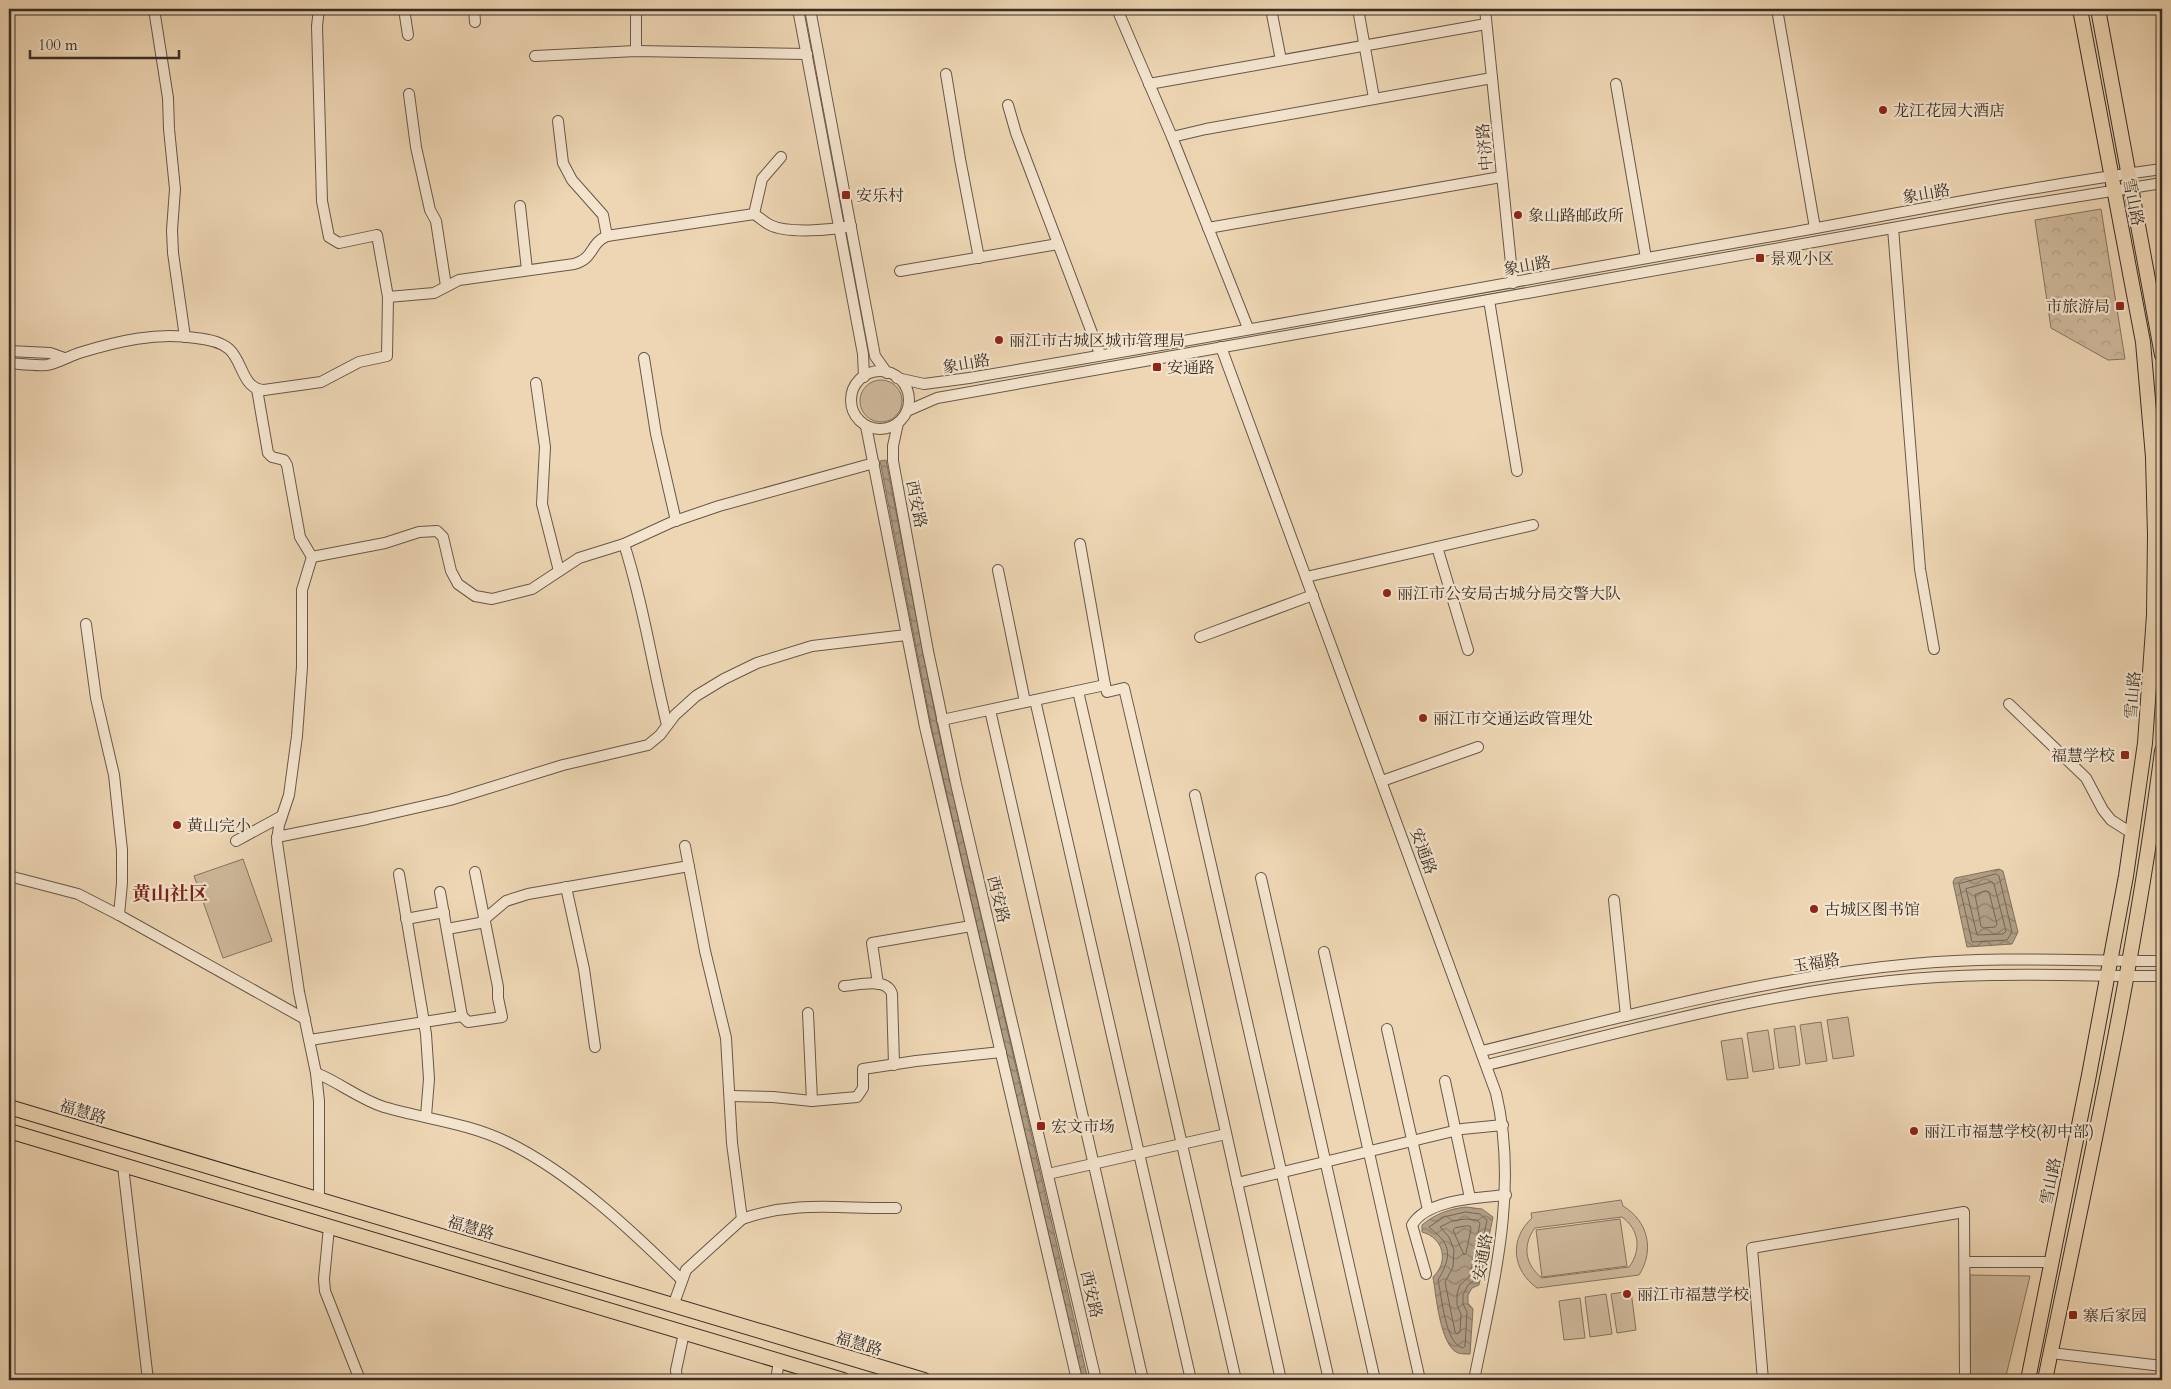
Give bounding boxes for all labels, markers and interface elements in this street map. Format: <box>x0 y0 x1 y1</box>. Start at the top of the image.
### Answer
scale bar <box>30 28 179 60</box>
text: 100 m <box>38 35 78 55</box>
place label: 龙江花园大酒店 <box>1893 100 2005 122</box>
marker: 龙江花园大酒店 <box>1877 104 1889 116</box>
street label: 中济路 <box>1472 122 1498 172</box>
street label: 雪山路 <box>2118 177 2148 228</box>
street label: 象山路 <box>1901 179 1952 209</box>
place label: 安乐村 <box>856 185 904 207</box>
marker: 安乐村 <box>840 189 852 201</box>
place label: 象山路邮政所 <box>1528 205 1624 227</box>
marker: 象山路邮政所 <box>1512 209 1524 221</box>
place label: 景观小区 <box>1770 248 1834 270</box>
street label: 象山路 <box>1502 251 1553 281</box>
marker: 景观小区 <box>1754 252 1766 264</box>
place label: 市旅游局 <box>2046 296 2110 318</box>
marker: 市旅游局 <box>2114 300 2126 312</box>
place label: 丽江市古城区城市管理局 <box>1009 330 1185 352</box>
marker: 丽江市古城区城市管理局 <box>993 334 1005 346</box>
street label: 象山路 <box>941 349 992 379</box>
place label: 安通路 <box>1167 357 1215 379</box>
marker: 安通路 <box>1151 361 1163 373</box>
street label: 西安路 <box>901 479 931 530</box>
place label: 丽江市公安局古城分局交警大队 <box>1397 583 1621 605</box>
marker: 丽江市公安局古城分局交警大队 <box>1381 587 1393 599</box>
street label: 雪山路 <box>2120 670 2146 720</box>
place label: 丽江市交通运政管理处 <box>1433 708 1593 730</box>
marker: 丽江市交通运政管理处 <box>1417 712 1429 724</box>
place label: 福慧学校 <box>2051 745 2115 767</box>
marker: 福慧学校 <box>2119 749 2131 761</box>
place label: 黄山完小 <box>187 815 251 837</box>
marker: 黄山完小 <box>171 819 183 831</box>
street label: 安通路 <box>1405 825 1442 878</box>
street label: 西安路 <box>982 873 1015 925</box>
district label: 黄山社区 <box>132 881 208 907</box>
place label: 古城区图书馆 <box>1824 899 1920 921</box>
marker: 古城区图书馆 <box>1808 903 1820 915</box>
street label: 玉福路 <box>1791 948 1842 978</box>
street label: 福慧路 <box>57 1094 109 1129</box>
place label: 宏文市场 <box>1051 1116 1115 1138</box>
marker: 宏文市场 <box>1035 1120 1047 1132</box>
place label: 丽江市福慧学校(初中部) <box>1924 1121 2094 1143</box>
marker: 丽江市福慧学校(初中部) <box>1908 1125 1920 1137</box>
street label: 雪山路 <box>2035 1155 2067 1207</box>
street label: 福慧路 <box>445 1210 497 1245</box>
street label: 安通路 <box>1468 1232 1498 1283</box>
street label: 西安路 <box>1075 1268 1107 1320</box>
place label: 丽江市福慧学校 <box>1637 1284 1749 1306</box>
marker: 丽江市福慧学校 <box>1621 1288 1633 1300</box>
place label: 寨后家园 <box>2083 1305 2147 1327</box>
marker: 寨后家园 <box>2067 1309 2079 1321</box>
street label: 福慧路 <box>833 1326 885 1361</box>

